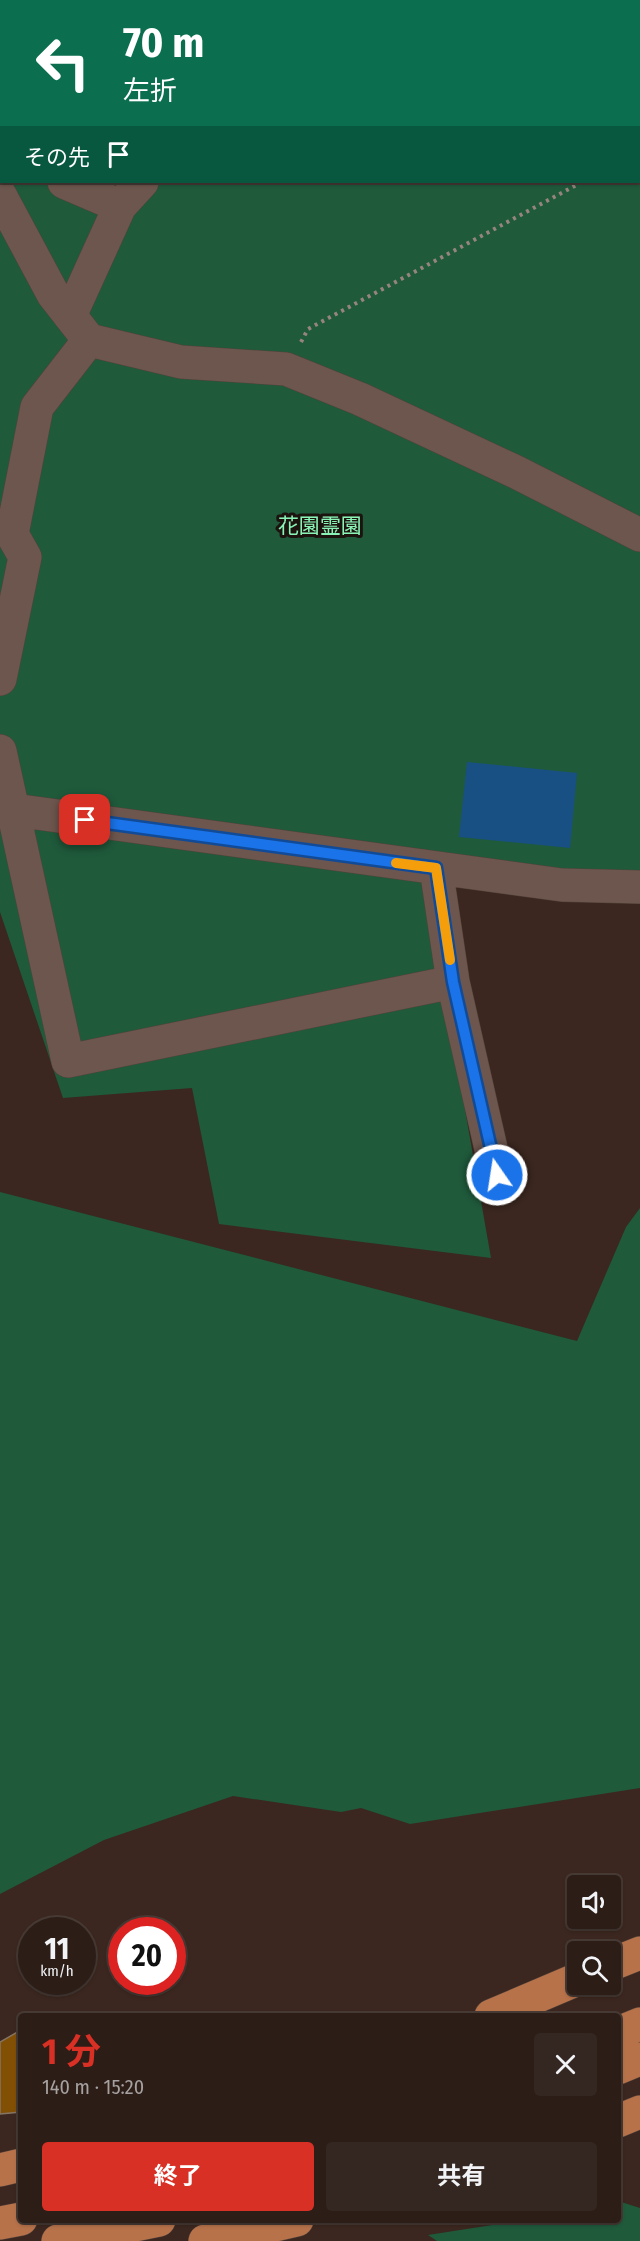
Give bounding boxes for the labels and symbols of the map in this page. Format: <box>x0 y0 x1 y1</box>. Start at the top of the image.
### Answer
park label: 花園霊園 <box>278 513 362 539</box>
pin <box>59 794 110 845</box>
position arrow <box>465 1143 529 1207</box>
speed limit sign: 20 <box>108 1917 186 1995</box>

